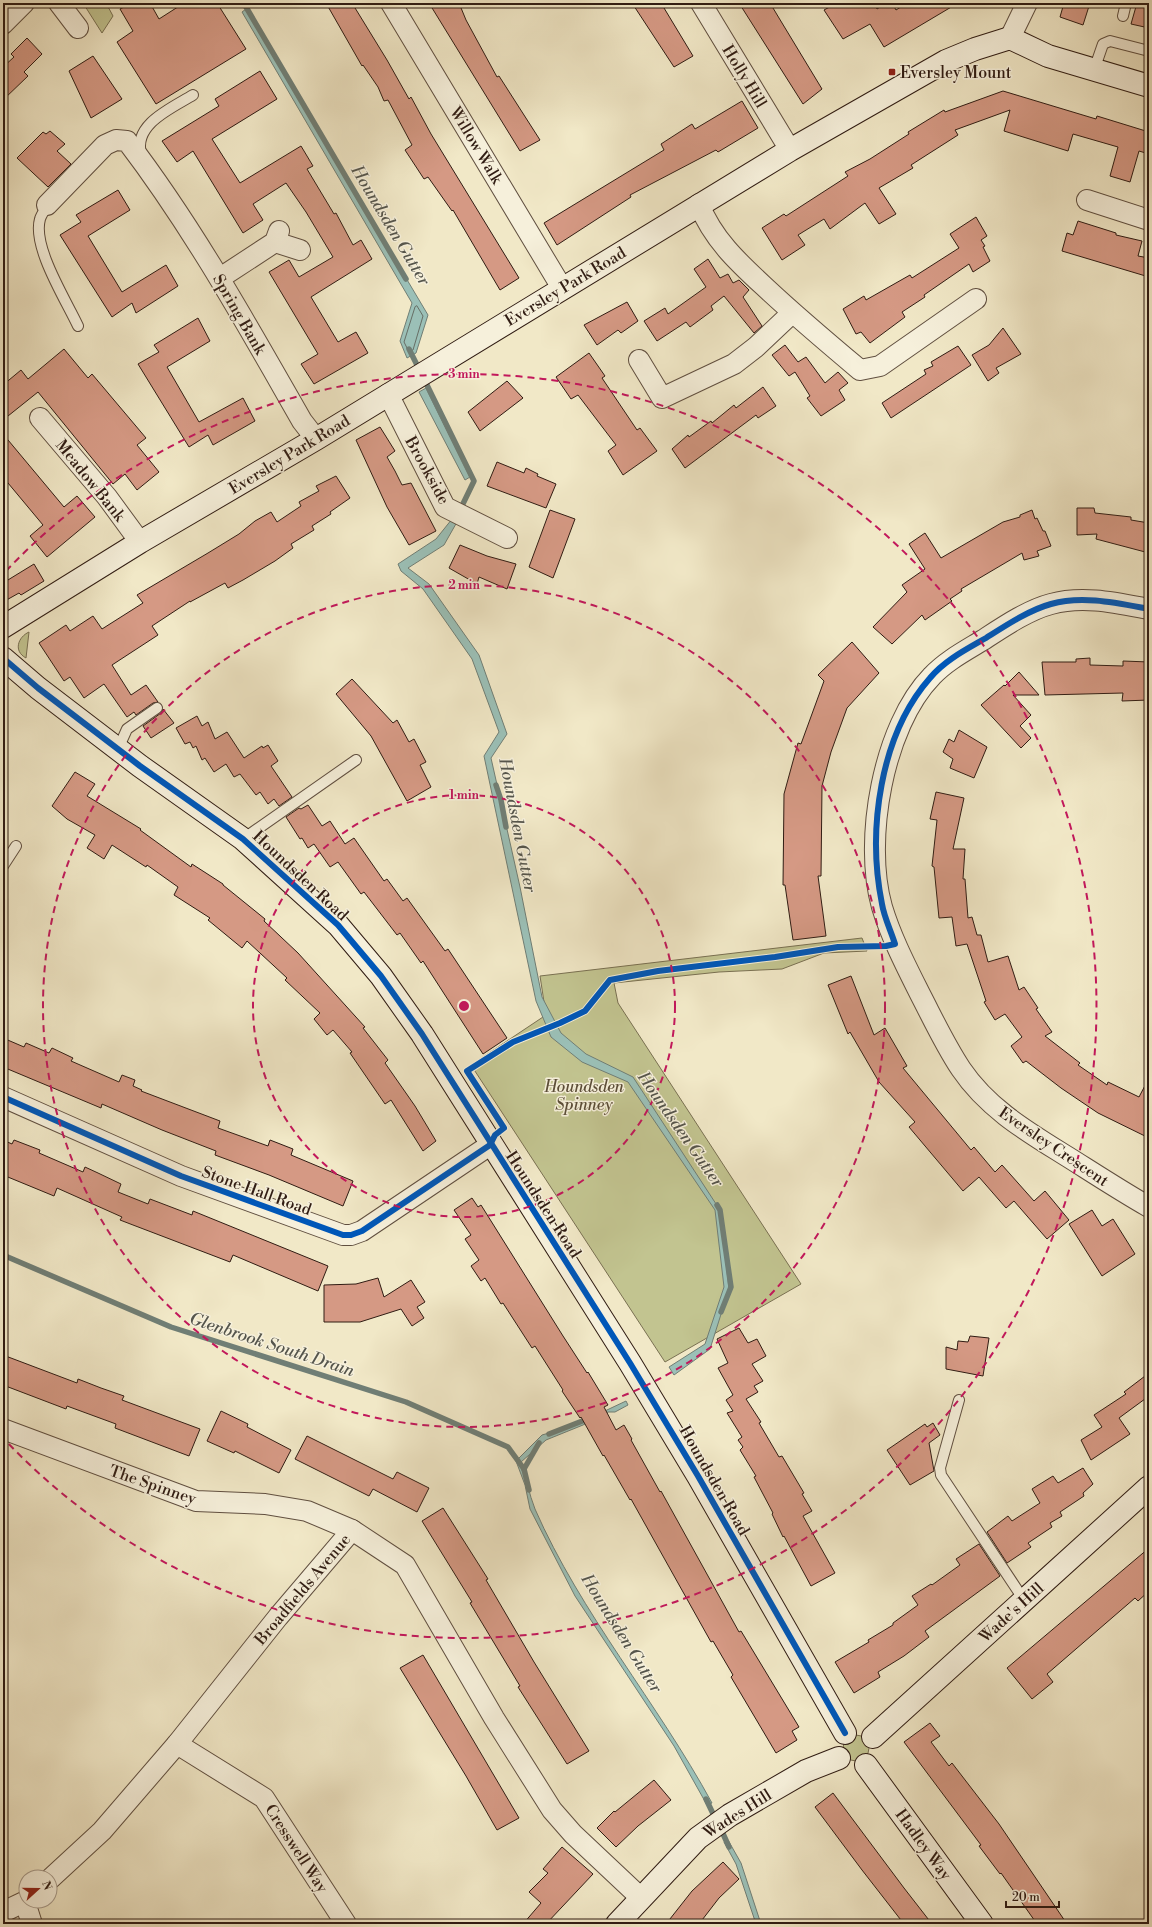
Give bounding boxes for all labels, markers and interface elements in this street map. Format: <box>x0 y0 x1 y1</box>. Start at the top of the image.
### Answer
street label: Holly Hill <box>718 41 771 112</box>
place label: Eversley Mount <box>900 63 1012 83</box>
marker: Eversley Mount <box>887 67 897 77</box>
street label: Willow Walk <box>445 102 508 189</box>
water label: Houndsden Gutter <box>345 160 435 290</box>
street label: Eversley Park Road <box>501 243 630 331</box>
street label: Spring Bank <box>208 271 271 360</box>
text: 3 min <box>448 367 480 382</box>
street label: Eversley Park Road <box>225 411 354 499</box>
street label: Brookside <box>400 432 454 508</box>
street label: Meadow Bank <box>51 436 130 527</box>
text: 2 min <box>448 578 480 593</box>
water label: Houndsden Gutter <box>493 755 541 895</box>
text: 1 min <box>449 788 480 803</box>
street label: Houndsden Road <box>248 826 352 925</box>
centre of rings <box>457 999 471 1013</box>
water label: Houndsden Gutter <box>631 1066 729 1192</box>
park label: Houndsden Spinney <box>543 1077 625 1115</box>
street label: Eversley Crescent <box>995 1103 1112 1191</box>
street label: Houndsden Road <box>501 1147 585 1262</box>
street label: Stone Hall Road <box>199 1162 314 1220</box>
water label: Glenbrook South Drain <box>186 1308 357 1382</box>
street label: Houndsden Road <box>675 1422 754 1539</box>
street label: The Spinney <box>107 1461 199 1509</box>
street label: Broadfields Avenue <box>250 1530 355 1650</box>
water label: Houndsden Gutter <box>575 1569 667 1698</box>
street label: Wade's Hill <box>974 1578 1048 1648</box>
street label: Wades Hill <box>699 1785 776 1843</box>
street label: Cresswell Way <box>260 1801 332 1897</box>
street label: Hadley Way <box>891 1805 956 1884</box>
north arrow <box>18 1869 58 1909</box>
text: N <box>38 1879 55 1893</box>
scale bar <box>1006 1883 1059 1909</box>
text: 20 m <box>1012 1890 1040 1905</box>

